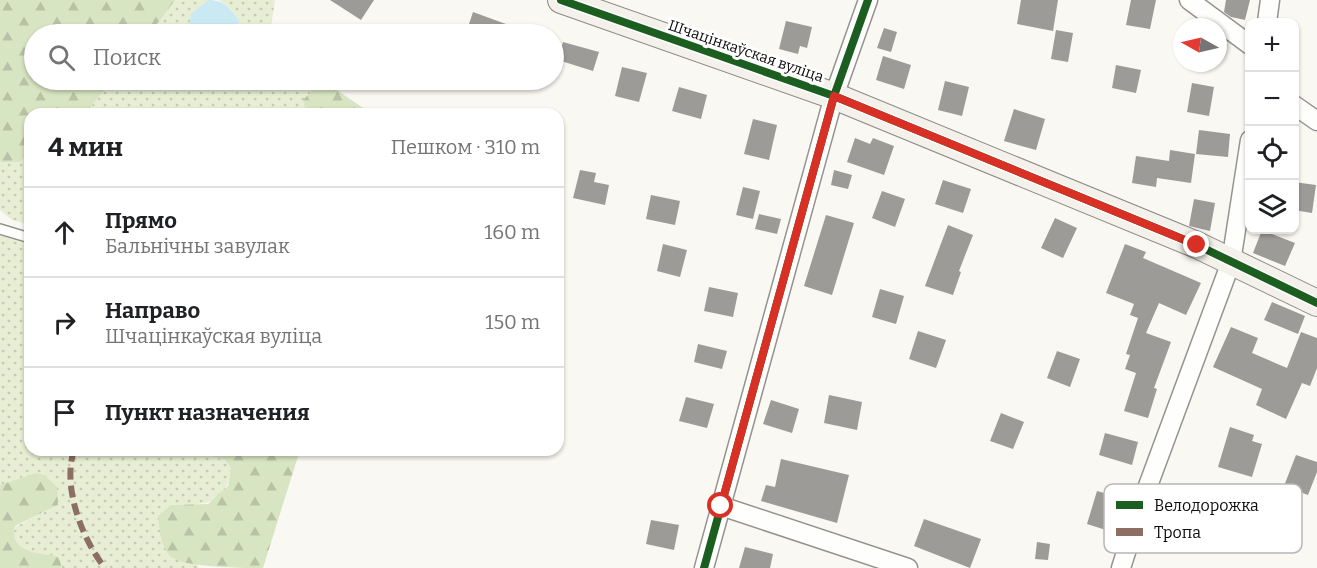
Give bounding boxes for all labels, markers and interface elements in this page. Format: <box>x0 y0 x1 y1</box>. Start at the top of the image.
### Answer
street label: Шчацінкаўская вуліца <box>666 16 826 86</box>
north arrow <box>1173 18 1227 72</box>
map controls <box>1245 18 1299 234</box>
button: + <box>1245 18 1299 72</box>
search box <box>24 24 564 90</box>
icon: search <box>45 41 78 74</box>
text: Поиск <box>93 44 161 71</box>
button: − <box>1245 72 1299 126</box>
button: locate <box>1245 126 1299 180</box>
text: 4 мин <box>48 132 123 163</box>
text: Пешком · 310 m <box>391 135 540 159</box>
button: layers <box>1245 180 1299 234</box>
text: Прямо <box>105 207 177 234</box>
icon: ahead <box>48 216 81 249</box>
text: 160 m <box>484 220 540 244</box>
route end <box>1183 231 1209 257</box>
text: Бальнічны завулак <box>105 234 290 258</box>
text: Направо <box>105 297 200 324</box>
icon: right <box>48 306 81 339</box>
text: 150 m <box>485 310 540 334</box>
text: Шчацінкаўская вуліца <box>105 324 322 348</box>
icon: arrive <box>48 396 81 429</box>
text: Пункт назначения <box>105 399 310 426</box>
legend <box>1104 484 1302 553</box>
route start <box>707 492 733 518</box>
text: Велодорожка <box>1154 496 1259 515</box>
text: Тропа <box>1154 523 1201 542</box>

